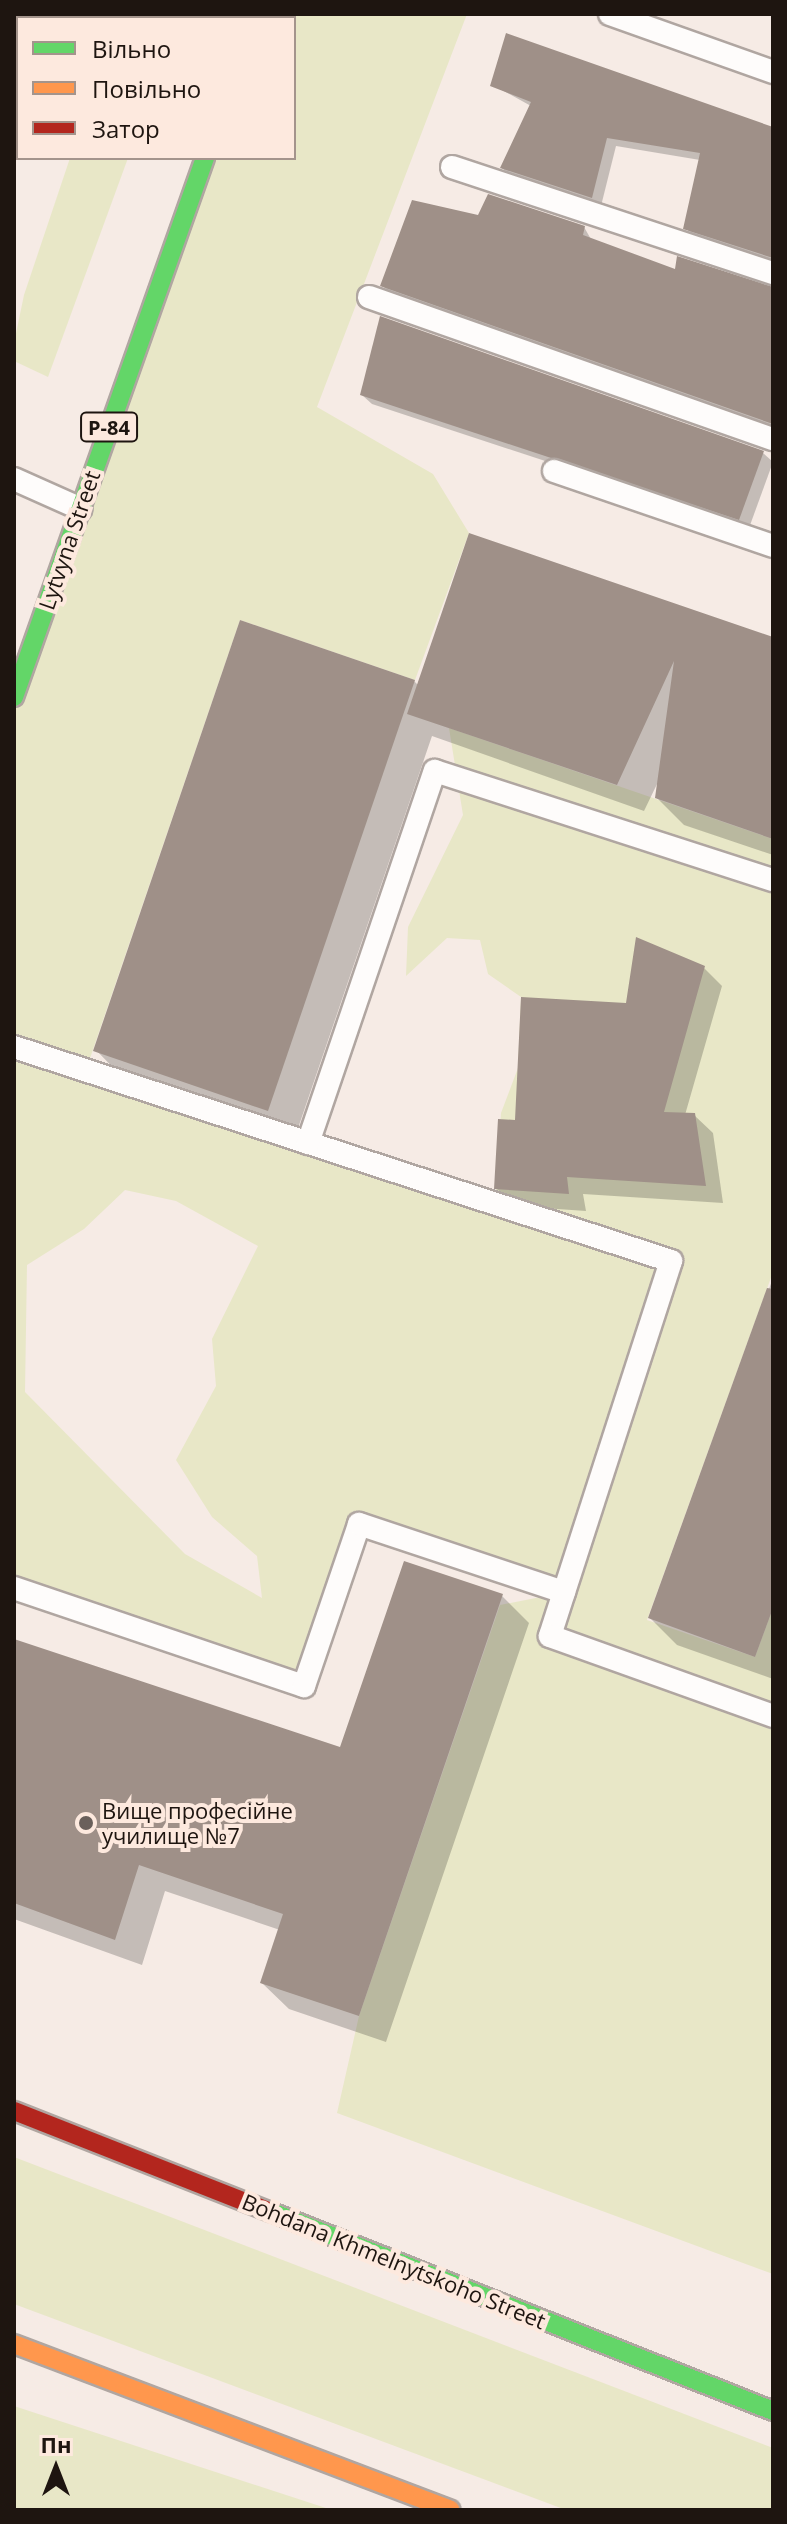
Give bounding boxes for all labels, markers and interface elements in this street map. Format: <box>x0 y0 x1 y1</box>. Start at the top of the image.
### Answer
legend <box>16 16 296 160</box>
text: Вільно <box>92 32 171 65</box>
text: Повільно <box>92 72 201 105</box>
text: Затор <box>92 112 160 145</box>
road number: Р-84 <box>79 411 139 443</box>
street label: Lytvyna Street <box>33 467 105 613</box>
place label: Вище професійне училище №7 <box>102 1797 293 1848</box>
marker: Вище професійне училище №7 <box>77 1814 95 1832</box>
street label: Bohdana Khmelnytskoho Street <box>238 2188 550 2334</box>
north arrow <box>16 2428 96 2508</box>
text: Пн <box>41 2429 71 2459</box>

